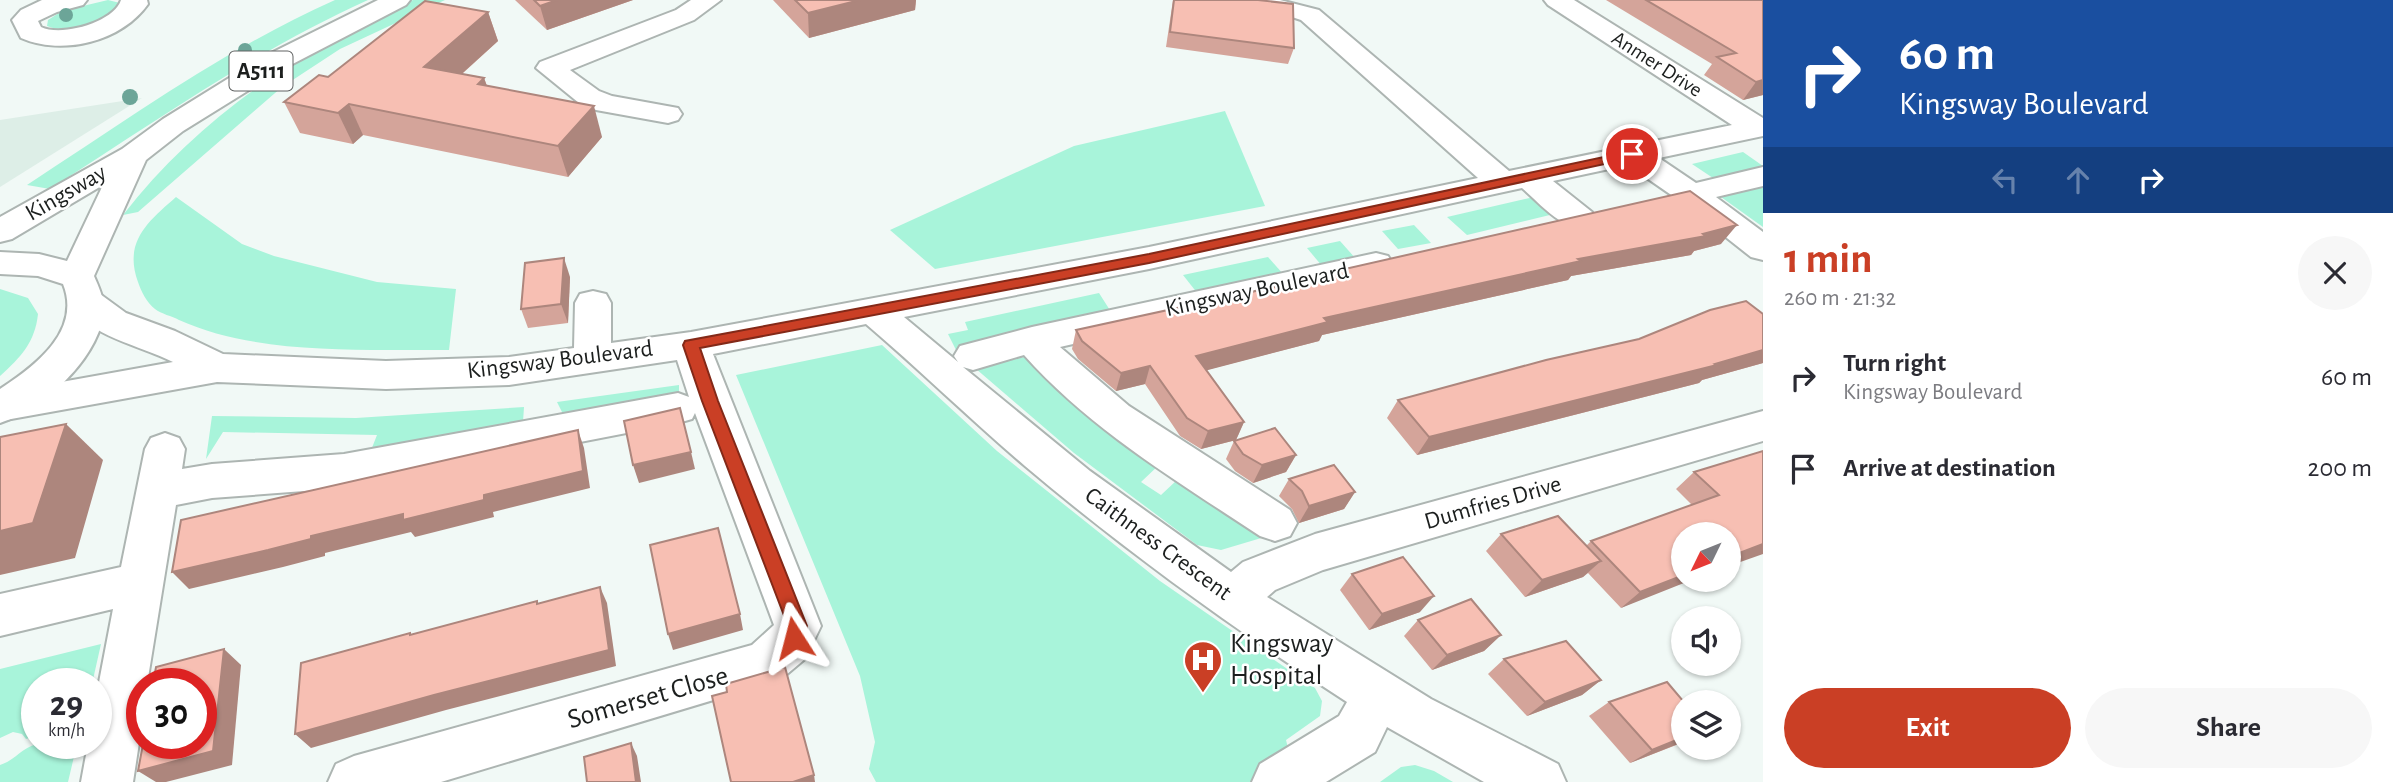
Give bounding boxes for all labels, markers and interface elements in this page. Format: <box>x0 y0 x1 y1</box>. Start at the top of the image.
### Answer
street label: Anmer Drive <box>1608 27 1706 101</box>
icon: right <box>1784 28 1875 119</box>
text: 60 m <box>1899 30 1995 79</box>
road number: A5111 <box>230 52 292 90</box>
text: Kingsway Boulevard <box>1899 88 2148 120</box>
pin <box>1602 124 1662 184</box>
icon: arrive <box>1613 135 1651 173</box>
street label: Kingsway <box>22 160 110 226</box>
icon: left <box>1986 161 2024 199</box>
icon: ahead <box>2059 161 2097 199</box>
icon: right <box>2132 161 2170 199</box>
button: close <box>2298 236 2372 310</box>
text: 1 min <box>1784 238 1873 280</box>
street label: Kingsway Boulevard <box>1163 259 1351 321</box>
text: 260 m · 21:32 <box>1784 287 1896 310</box>
street label: Kingsway Boulevard <box>466 337 654 383</box>
text: Turn right <box>1843 350 1946 376</box>
icon: right <box>1784 359 1822 397</box>
text: 60 m <box>2321 364 2372 390</box>
text: Kingsway Boulevard <box>1843 381 2022 404</box>
icon: arrive <box>1784 450 1822 488</box>
text: Arrive at destination <box>1843 455 2056 481</box>
text: 200 m <box>2308 455 2372 481</box>
street label: Dumfries Drive <box>1422 472 1564 534</box>
street label: Caithness Crescent <box>1080 483 1236 605</box>
north arrow <box>1671 522 1741 592</box>
map controls <box>1671 522 1741 760</box>
position arrow <box>757 601 831 675</box>
button: sound <box>1671 606 1741 676</box>
place label: Kingsway Hospital <box>1230 630 1334 690</box>
hospital icon: Kingsway Hospital <box>1182 639 1224 694</box>
street label: Somerset Close <box>564 662 732 734</box>
speed limit sign: 30 <box>126 668 217 759</box>
text: 29 <box>50 687 83 722</box>
button: Exit <box>1784 688 2071 768</box>
button: Share <box>2085 688 2372 768</box>
button: layers <box>1671 690 1741 760</box>
text: km/h <box>48 722 85 740</box>

